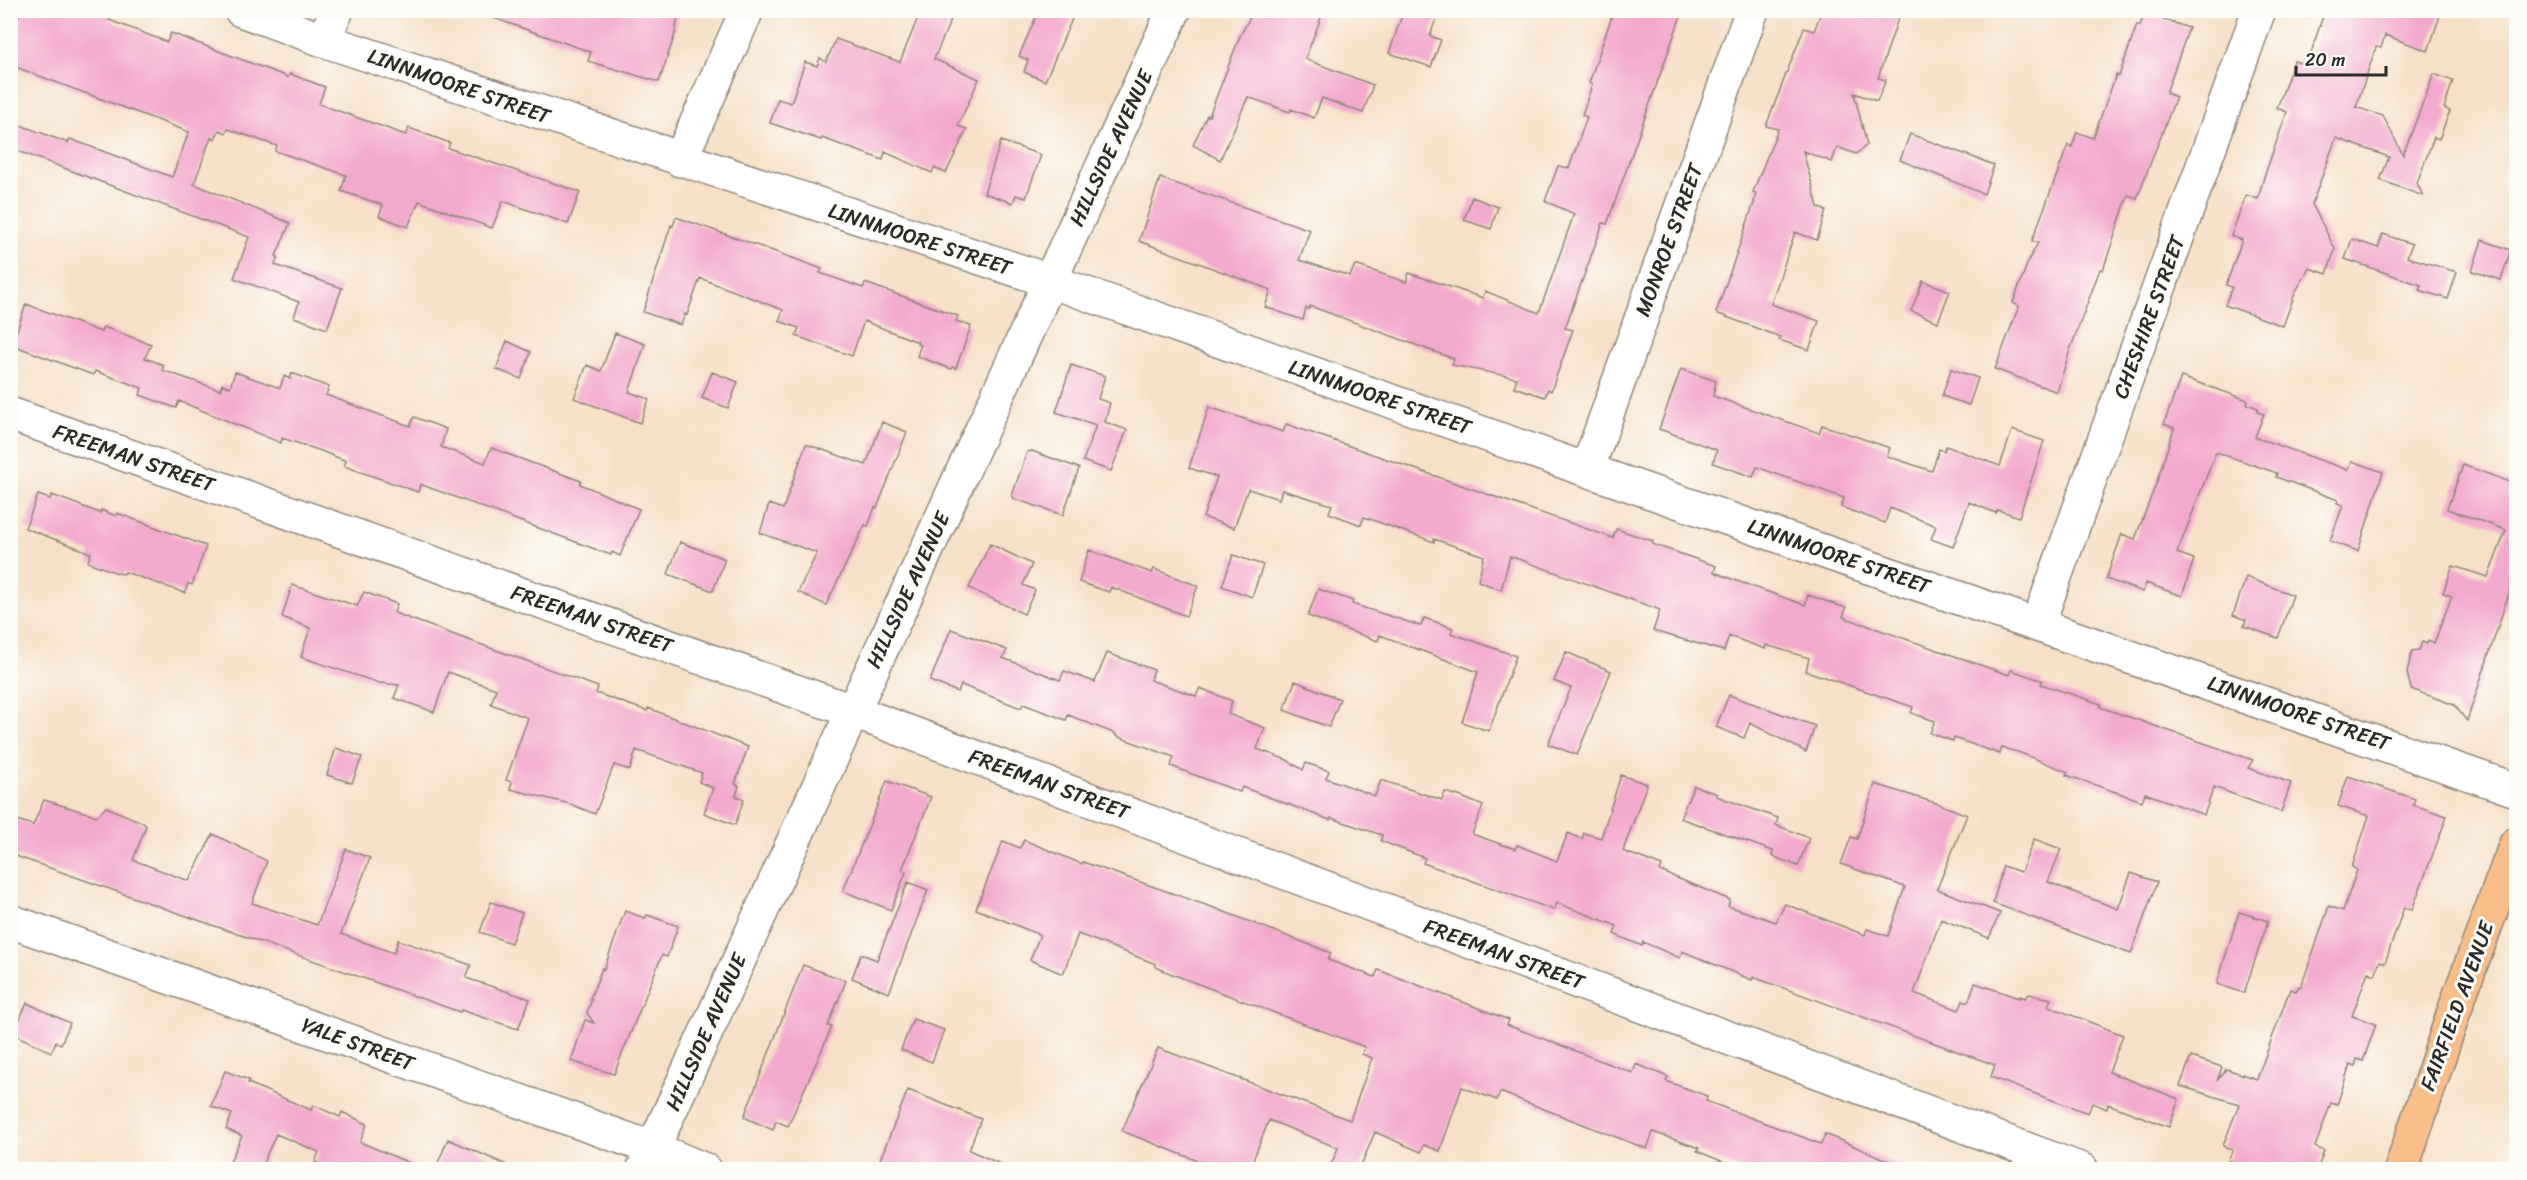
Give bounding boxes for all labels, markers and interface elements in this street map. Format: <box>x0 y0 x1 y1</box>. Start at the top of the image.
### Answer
street label: LINNMOORE STREET <box>362 37 557 136</box>
scale bar <box>2296 39 2386 77</box>
text: 20 m <box>2305 44 2345 76</box>
street label: HILLSIDE AVENUE <box>1058 62 1165 233</box>
street label: MONROE STREET <box>1624 157 1715 322</box>
street label: LINNMOORE STREET <box>823 191 1018 287</box>
street label: CHESHIRE STREET <box>2102 228 2197 404</box>
street label: LINNMOORE STREET <box>1283 348 1478 447</box>
street label: FREEMAN STREET <box>48 413 222 504</box>
street label: HILLSIDE AVENUE <box>855 504 962 675</box>
street label: LINNMOORE STREET <box>1742 507 1937 606</box>
street label: FREEMAN STREET <box>506 574 680 665</box>
street label: LINNMOORE STREET <box>2202 664 2397 763</box>
street label: FREEMAN STREET <box>963 737 1137 831</box>
street label: FREEMAN STREET <box>1418 907 1592 1001</box>
street label: FAIRFIELD AVENUE <box>2409 915 2506 1096</box>
street label: HILLSIDE AVENUE <box>654 946 758 1117</box>
street label: YALE STREET <box>296 1006 421 1083</box>

